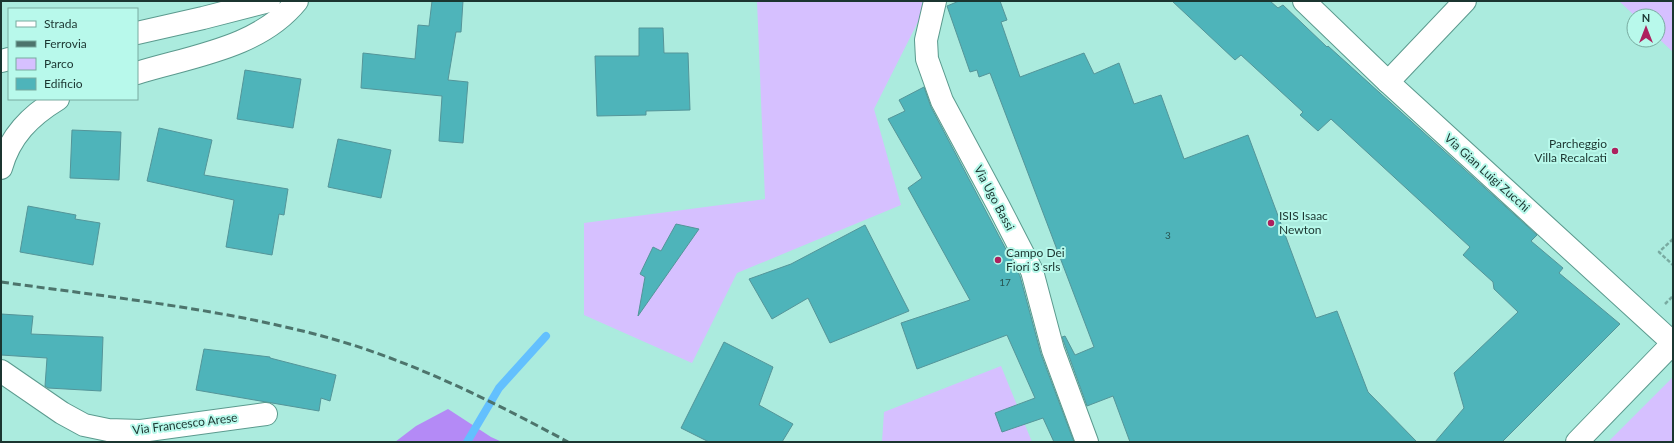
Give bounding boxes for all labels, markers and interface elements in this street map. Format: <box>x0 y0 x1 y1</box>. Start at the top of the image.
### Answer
legend <box>8 8 138 100</box>
north arrow <box>1626 8 1666 48</box>
text: N <box>1642 11 1650 24</box>
text: Strada <box>44 16 77 31</box>
text: Ferrovia <box>44 36 87 51</box>
text: Parco <box>44 56 74 71</box>
text: Edificio <box>44 76 83 91</box>
street label: Via Gian Luigi Zucchi <box>1442 130 1533 215</box>
place label: Parcheggio Villa Recalcati <box>1534 136 1607 165</box>
marker: Parcheggio Villa Recalcati <box>1610 146 1620 156</box>
street label: Via Ugo Bassi <box>971 163 1018 233</box>
place label: ISIS Isaac Newton <box>1279 208 1328 237</box>
marker: ISIS Isaac Newton <box>1266 218 1276 228</box>
house number: 3 <box>1165 229 1171 241</box>
place label: Campo Dei Fiori 3 srls <box>1006 245 1065 274</box>
marker: Campo Dei Fiori 3 srls <box>993 255 1003 265</box>
house number: 17 <box>999 276 1011 288</box>
street label: Via Francesco Arese <box>132 410 238 437</box>

